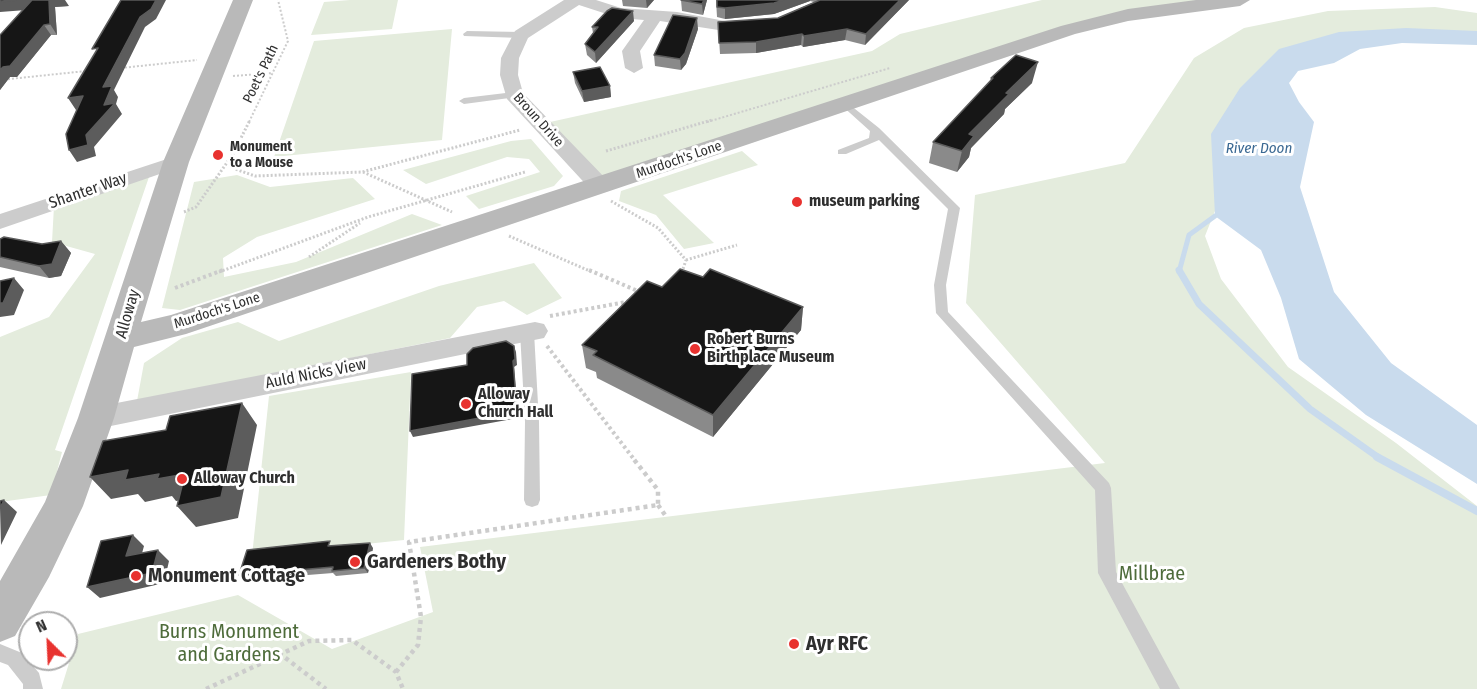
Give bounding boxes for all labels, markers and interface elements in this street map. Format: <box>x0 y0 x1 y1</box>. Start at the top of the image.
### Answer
street label: Poet's Path <box>240 42 282 106</box>
street label: Broun Drive <box>509 89 567 151</box>
street label: Murdoch's Lone <box>634 138 724 182</box>
place label: Monument to a Mouse <box>230 139 293 172</box>
water label: River Doon <box>1226 140 1292 158</box>
marker: Monument to a Mouse <box>211 148 225 162</box>
street label: Shanter Way <box>47 169 129 213</box>
place label: museum parking <box>809 192 919 212</box>
marker: museum parking <box>790 195 804 209</box>
street label: Alloway <box>112 287 144 341</box>
street label: Murdoch's Lone <box>172 289 262 333</box>
place label: Robert Burns Birthplace Museum <box>707 330 834 368</box>
marker: Robert Burns Birthplace Museum <box>688 342 702 356</box>
street label: Auld Nicks View <box>264 355 368 393</box>
place label: Alloway Church Hall <box>478 385 553 423</box>
marker: Alloway Church Hall <box>459 397 473 411</box>
place label: Alloway Church <box>194 469 295 489</box>
marker: Alloway Church <box>175 472 189 486</box>
place label: Gardeners Bothy <box>367 550 506 574</box>
marker: Gardeners Bothy <box>348 555 362 569</box>
park label: Millbrae <box>1119 562 1185 586</box>
place label: Monument Cottage <box>148 564 305 588</box>
marker: Monument Cottage <box>129 569 143 583</box>
north arrow <box>18 611 78 671</box>
text: N <box>33 615 50 637</box>
park label: Burns Monument and Gardens <box>159 620 299 667</box>
place label: Ayr RFC <box>806 632 868 656</box>
marker: Ayr RFC <box>787 637 801 651</box>

